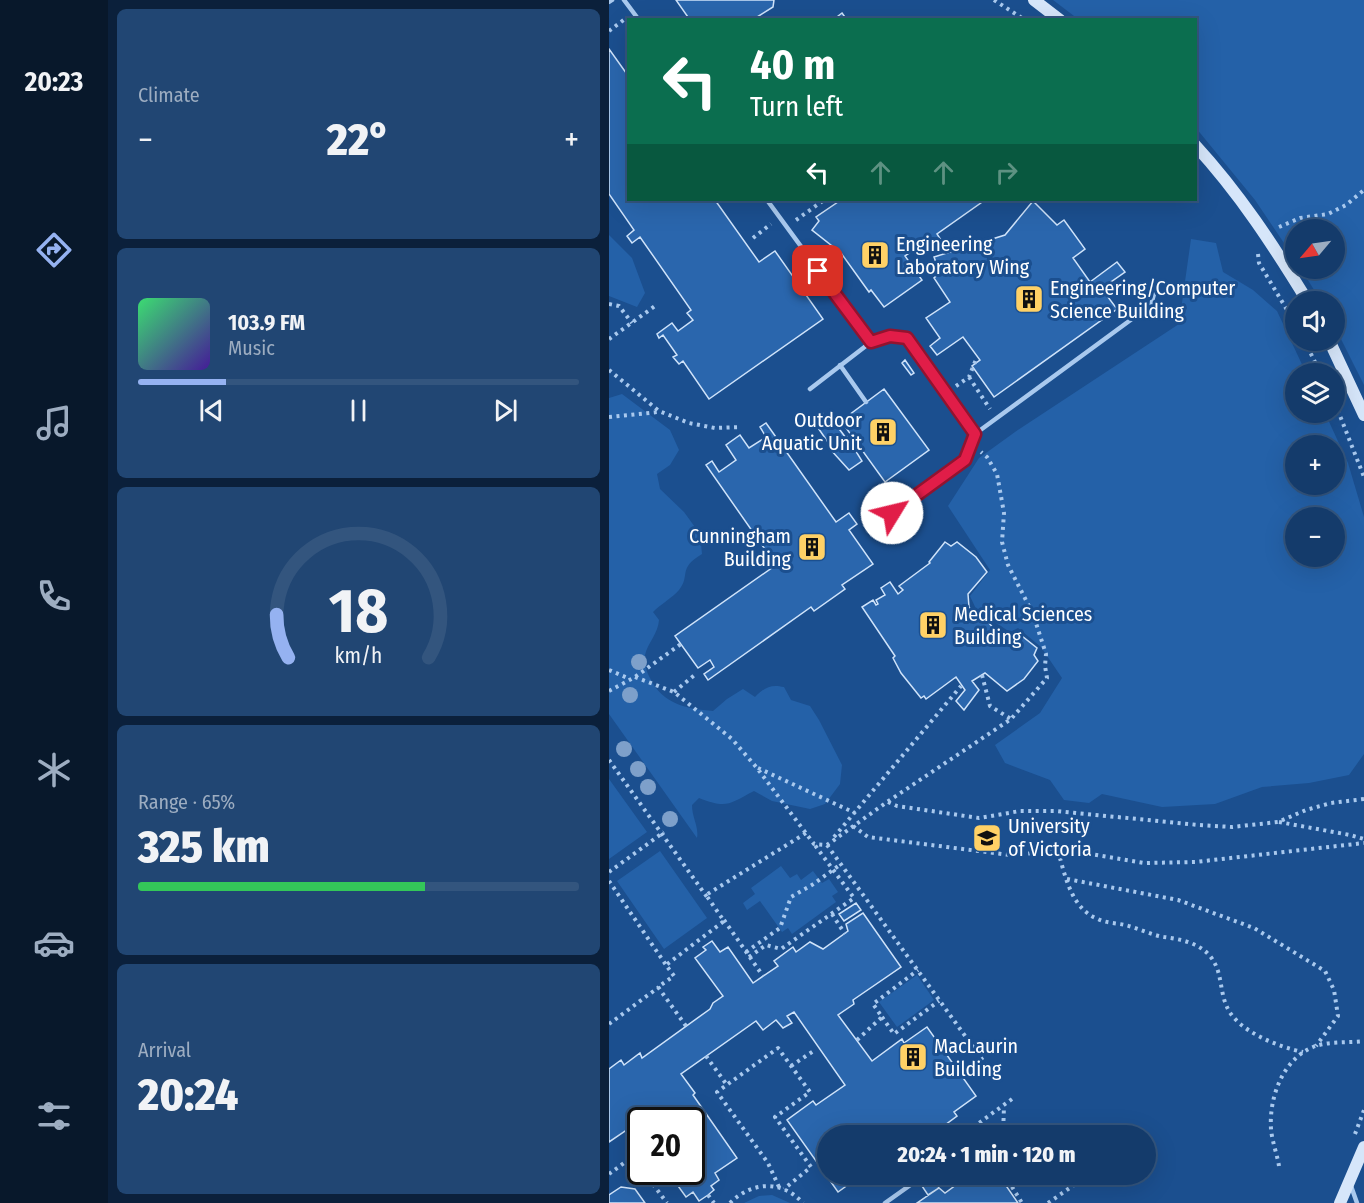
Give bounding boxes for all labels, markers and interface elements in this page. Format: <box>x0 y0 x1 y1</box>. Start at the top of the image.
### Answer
text: 40 m <box>750 40 835 90</box>
icon: left <box>651 42 729 120</box>
text: 20:23 <box>25 66 83 98</box>
text: Climate <box>138 83 200 107</box>
text: Turn left <box>750 91 843 123</box>
text: 22° <box>327 113 390 167</box>
text: − <box>138 120 153 160</box>
text: + <box>564 120 579 160</box>
icon: left <box>801 156 834 189</box>
icon: ahead <box>864 156 897 189</box>
icon: ahead <box>927 156 960 189</box>
icon: right <box>990 156 1023 189</box>
north arrow <box>1285 219 1345 279</box>
map controls <box>1285 219 1345 567</box>
icon: directions <box>33 229 75 271</box>
place label: Engineering Laboratory Wing <box>896 232 1030 279</box>
building icon: Engineering Laboratory Wing <box>859 239 891 271</box>
pin <box>792 245 843 296</box>
icon: arrive <box>801 254 834 287</box>
place label: Engineering/Computer Science Building <box>1050 276 1235 323</box>
building icon: Engineering/Computer Science Building <box>1013 283 1045 315</box>
button: sound <box>1285 291 1345 351</box>
text: 103.9 FM <box>228 309 305 336</box>
text: Music <box>228 336 275 360</box>
button: layers <box>1285 363 1345 423</box>
icon: previous <box>195 394 228 427</box>
icon: pause <box>342 394 375 427</box>
icon: next <box>489 394 522 427</box>
icon: music <box>33 402 75 444</box>
place label: Outdoor Aquatic Unit <box>762 408 862 455</box>
building icon: Outdoor Aquatic Unit <box>867 416 899 448</box>
button: + <box>1285 435 1345 495</box>
position arrow <box>860 481 924 545</box>
button: − <box>1285 507 1345 567</box>
place label: Cunningham Building <box>689 524 792 571</box>
building icon: Cunningham Building <box>796 531 828 563</box>
icon: phone <box>33 575 75 617</box>
text: 18 <box>329 575 388 650</box>
place label: Medical Sciences Building <box>954 602 1092 649</box>
building icon: Medical Sciences Building <box>917 609 949 641</box>
text: km/h <box>335 644 382 670</box>
icon: climate <box>33 749 75 791</box>
text: Range · 65% <box>138 790 235 814</box>
place label: University of Victoria <box>1008 814 1092 861</box>
text: 325 km <box>138 820 270 874</box>
school or university icon: University of Victoria <box>971 822 1003 854</box>
icon: car <box>33 922 75 964</box>
place label: MacLaurin Building <box>934 1034 1018 1081</box>
text: Arrival <box>138 1038 191 1062</box>
building icon: MacLaurin Building <box>897 1041 929 1073</box>
text: 20:24 <box>138 1068 238 1122</box>
icon: filters <box>33 1095 75 1137</box>
speed limit sign: 20 <box>627 1107 705 1185</box>
text: 20:24 · 1 min · 120 m <box>898 1141 1075 1168</box>

